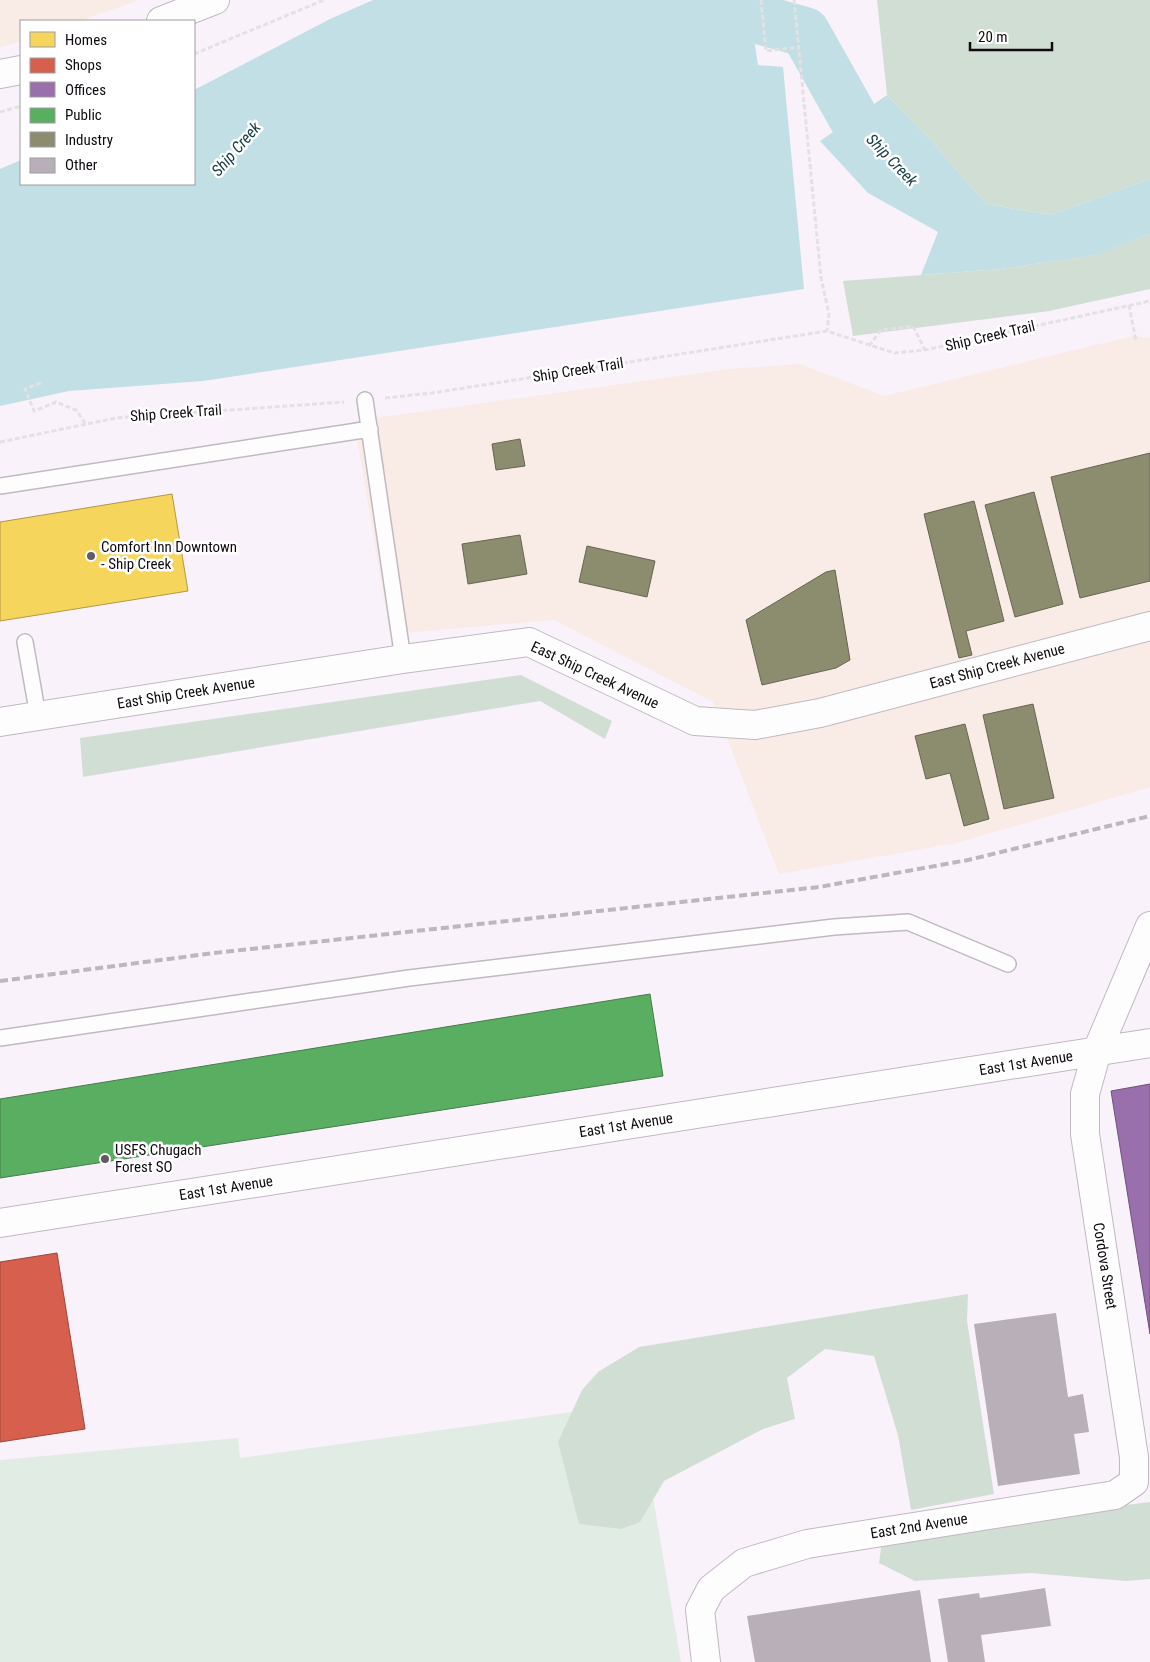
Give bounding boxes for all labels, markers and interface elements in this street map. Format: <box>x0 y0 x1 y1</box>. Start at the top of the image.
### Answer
legend <box>20 20 195 185</box>
scale bar <box>970 20 1052 52</box>
text: 20 m <box>978 28 1008 46</box>
text: Homes <box>65 31 107 49</box>
text: Shops <box>65 56 102 74</box>
text: Offices <box>65 81 106 99</box>
text: Public <box>65 106 102 124</box>
water label: Ship Creek <box>207 117 265 180</box>
water label: Ship Creek <box>862 130 922 191</box>
text: Industry <box>65 131 113 149</box>
text: Other <box>65 156 98 174</box>
street label: Ship Creek Trail <box>943 317 1037 355</box>
street label: Ship Creek Trail <box>531 354 625 386</box>
street label: Ship Creek Trail <box>130 401 222 425</box>
place label: Comfort Inn Downtown - Ship Creek <box>101 538 237 573</box>
marker: Comfort Inn Downtown - Ship Creek <box>85 550 97 562</box>
street label: East Ship Creek Avenue <box>528 637 662 713</box>
street label: East Ship Creek Avenue <box>928 639 1066 693</box>
street label: East Ship Creek Avenue <box>116 673 256 713</box>
street label: East 1st Avenue <box>978 1047 1074 1079</box>
street label: East 1st Avenue <box>578 1109 674 1141</box>
place label: USFS Chugach Forest SO <box>115 1141 201 1176</box>
marker: USFS Chugach Forest SO <box>99 1153 111 1165</box>
street label: East 1st Avenue <box>178 1172 274 1204</box>
street label: Cordova Street <box>1089 1221 1121 1311</box>
street label: East 2nd Avenue <box>869 1509 969 1543</box>

